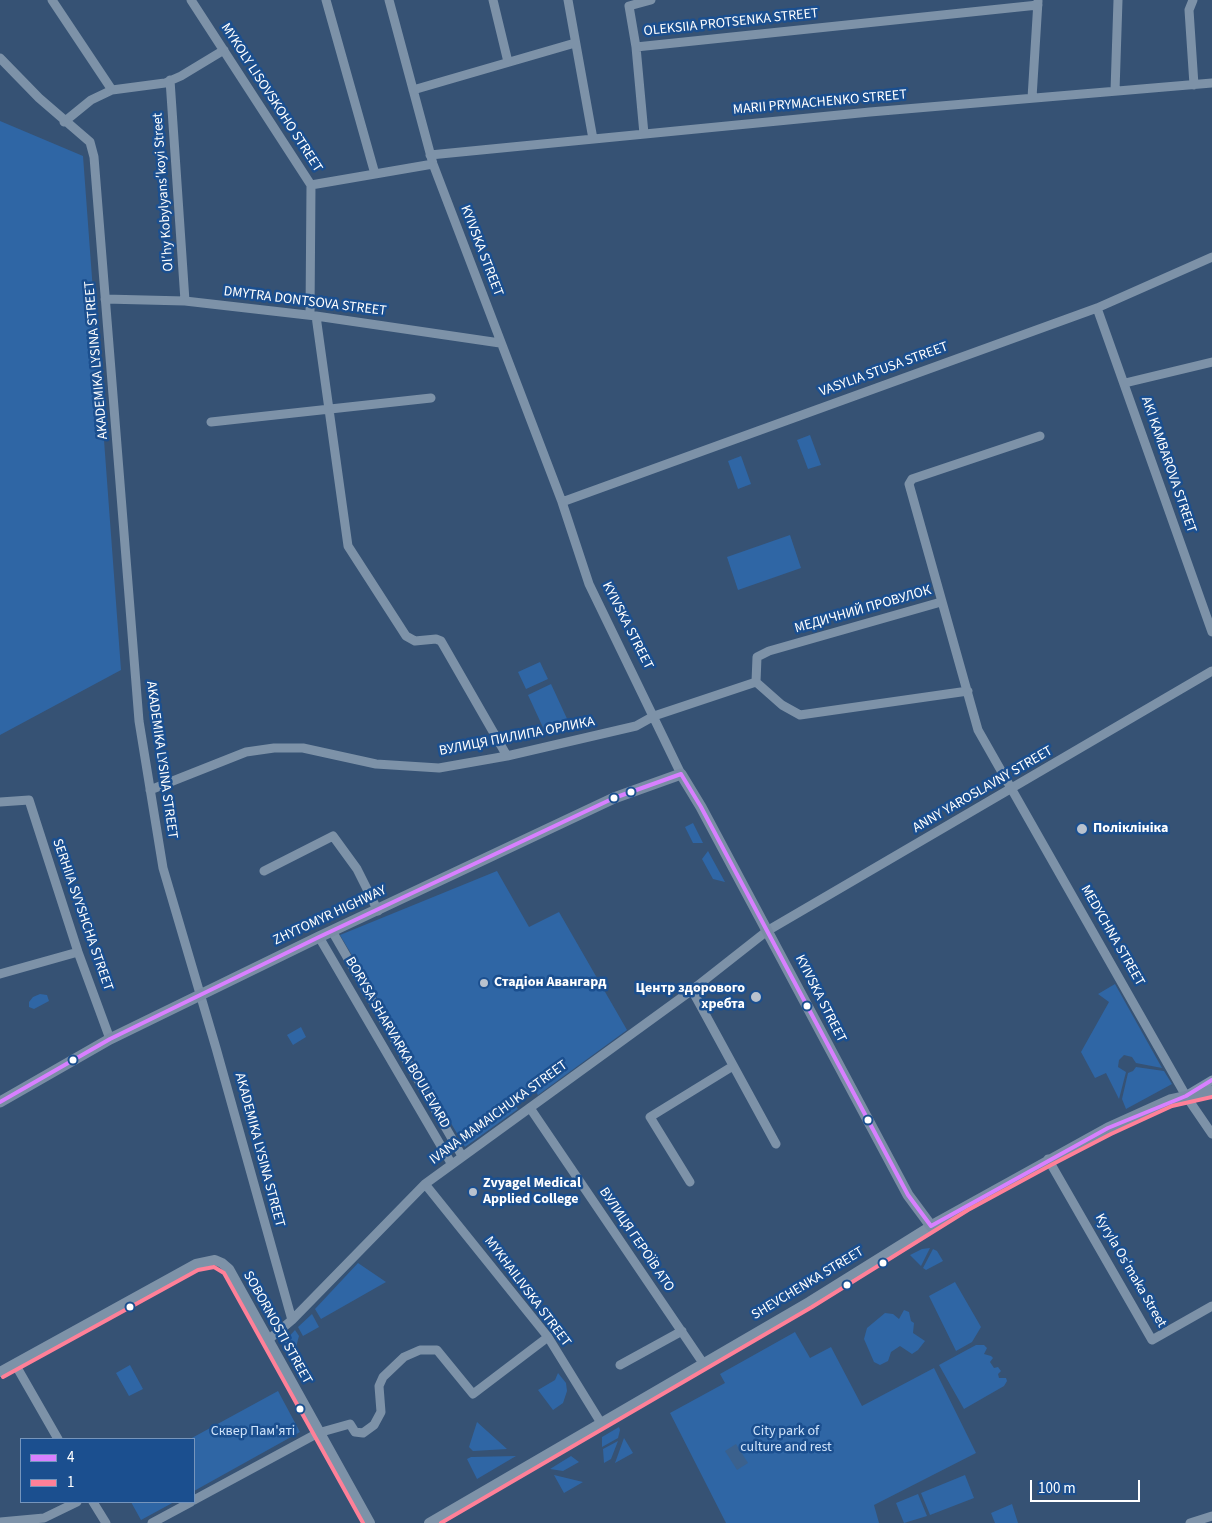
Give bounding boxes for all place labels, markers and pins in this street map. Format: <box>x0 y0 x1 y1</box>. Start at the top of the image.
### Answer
unlabelled marker <box>626 787 636 797</box>
unlabelled marker <box>609 793 619 803</box>
place label: Поліклініка <box>1093 821 1168 837</box>
marker: Поліклініка <box>1075 822 1089 836</box>
place label: Стадіон Авангард <box>494 975 606 991</box>
marker: Стадіон Авангард <box>478 977 490 989</box>
place label: Центр здорового хребта <box>635 981 745 1014</box>
marker: Центр здорового хребта <box>749 990 763 1004</box>
unlabelled marker <box>802 1001 812 1011</box>
unlabelled marker <box>68 1055 78 1065</box>
unlabelled marker <box>863 1115 873 1125</box>
place label: Zvyagel Medical Applied College <box>483 1176 581 1208</box>
marker: Zvyagel Medical Applied College <box>467 1186 479 1198</box>
unlabelled marker <box>878 1258 888 1268</box>
unlabelled marker <box>842 1280 852 1290</box>
unlabelled marker <box>125 1302 135 1312</box>
unlabelled marker <box>295 1404 305 1414</box>

